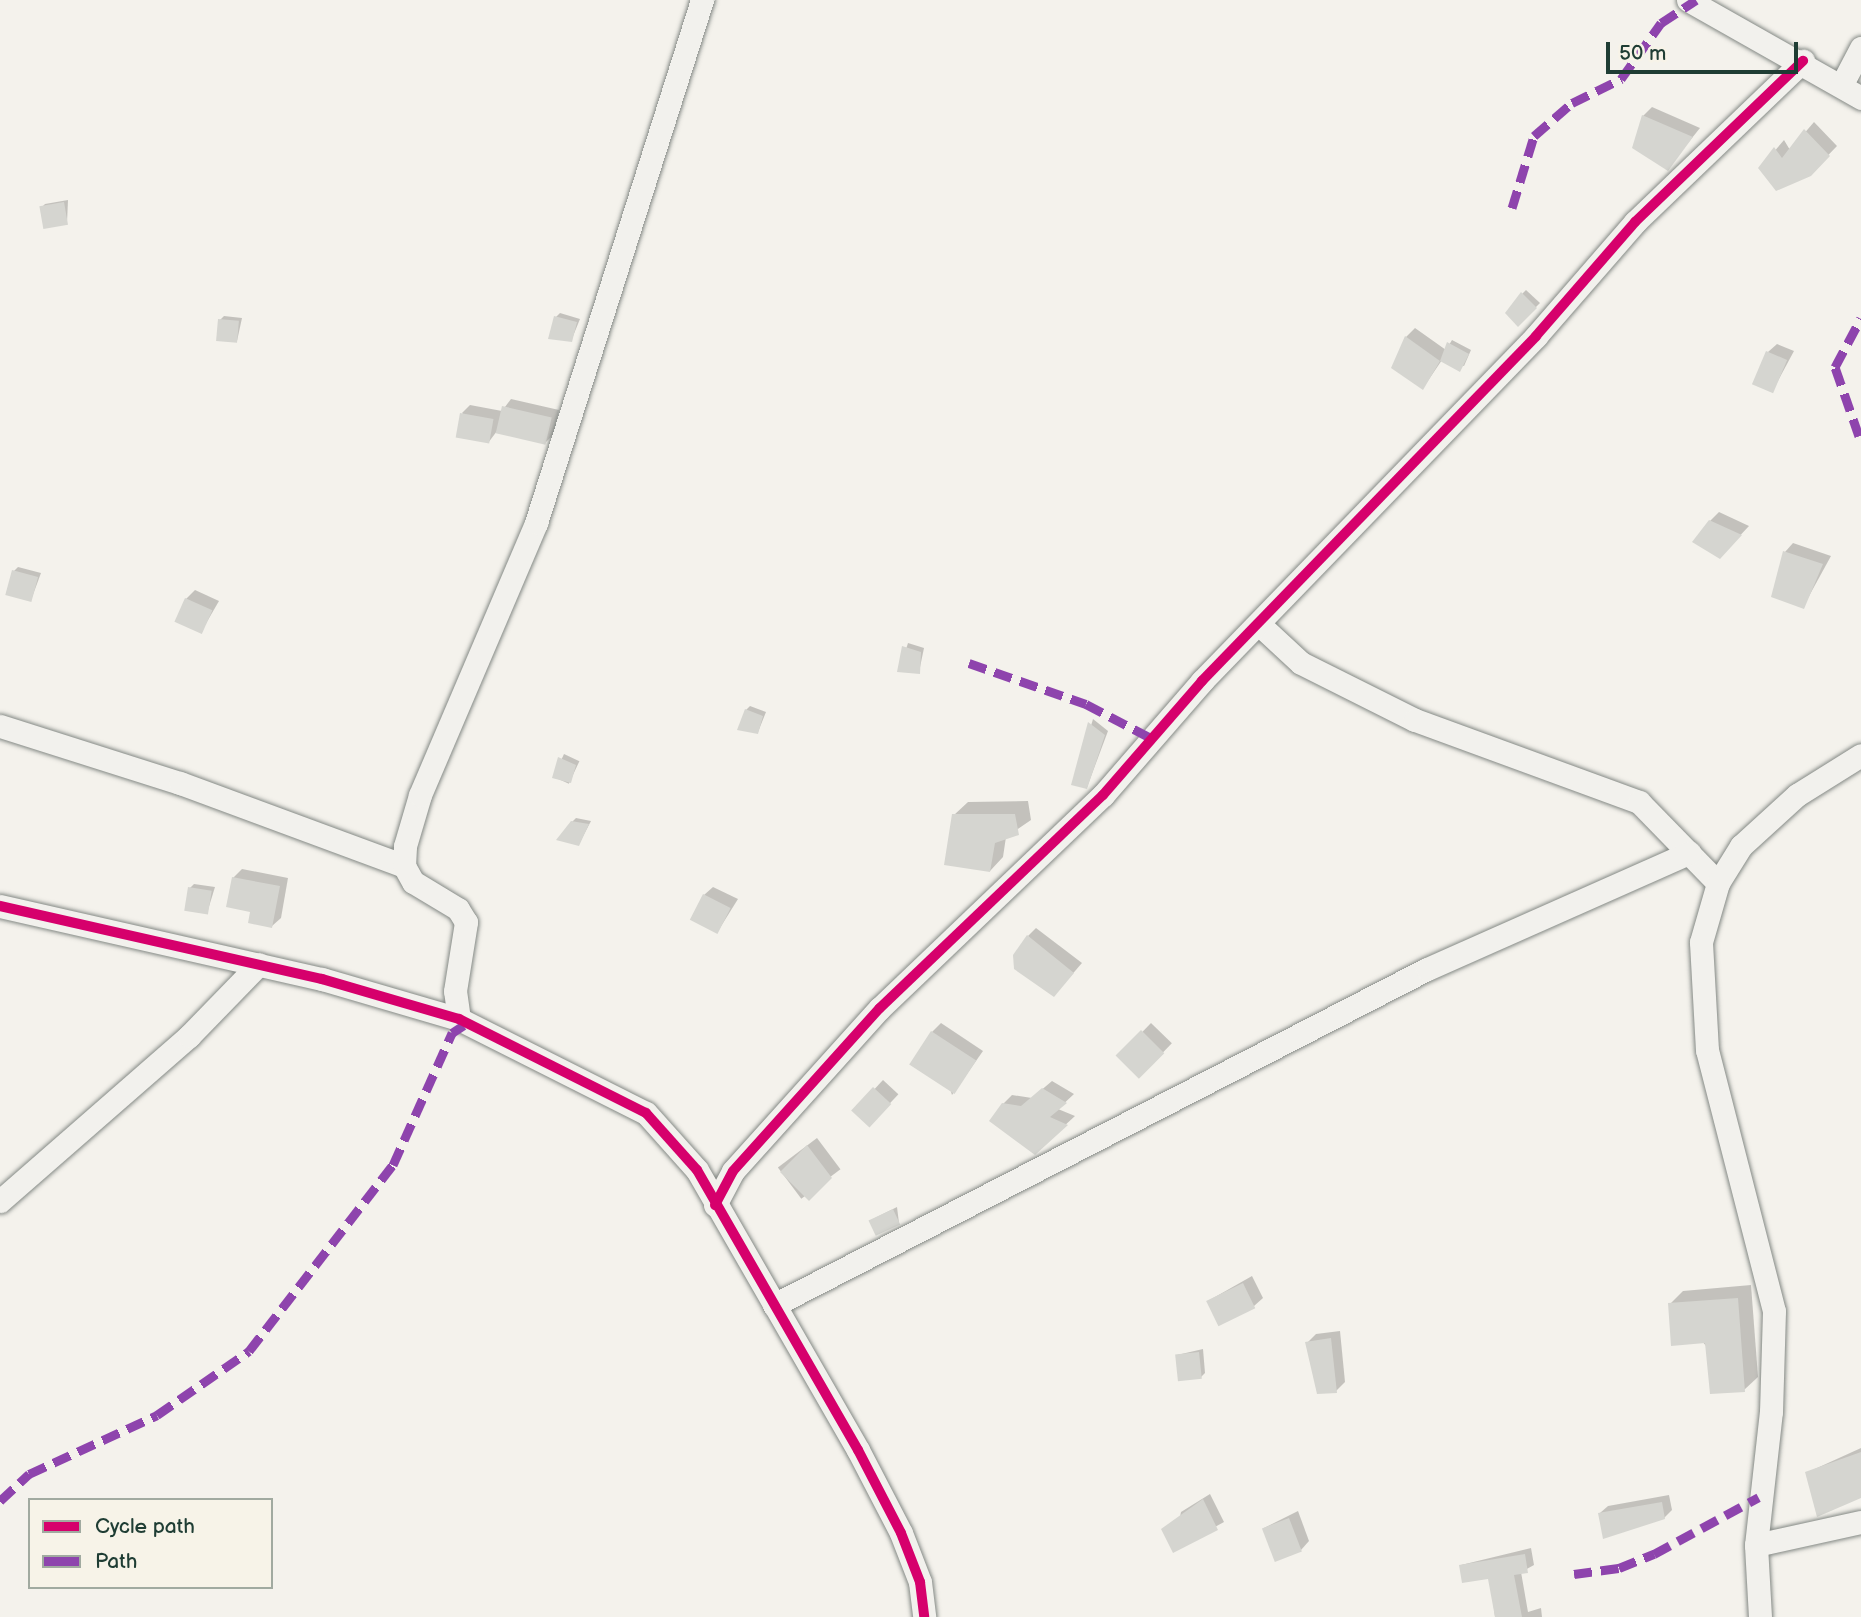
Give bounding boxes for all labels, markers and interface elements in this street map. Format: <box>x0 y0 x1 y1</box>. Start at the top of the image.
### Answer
scale bar <box>1609 28 1801 72</box>
text: 50 m <box>1619 41 1666 66</box>
legend <box>28 1498 273 1589</box>
text: Cycle path <box>95 1514 195 1539</box>
text: Path <box>95 1549 137 1574</box>

